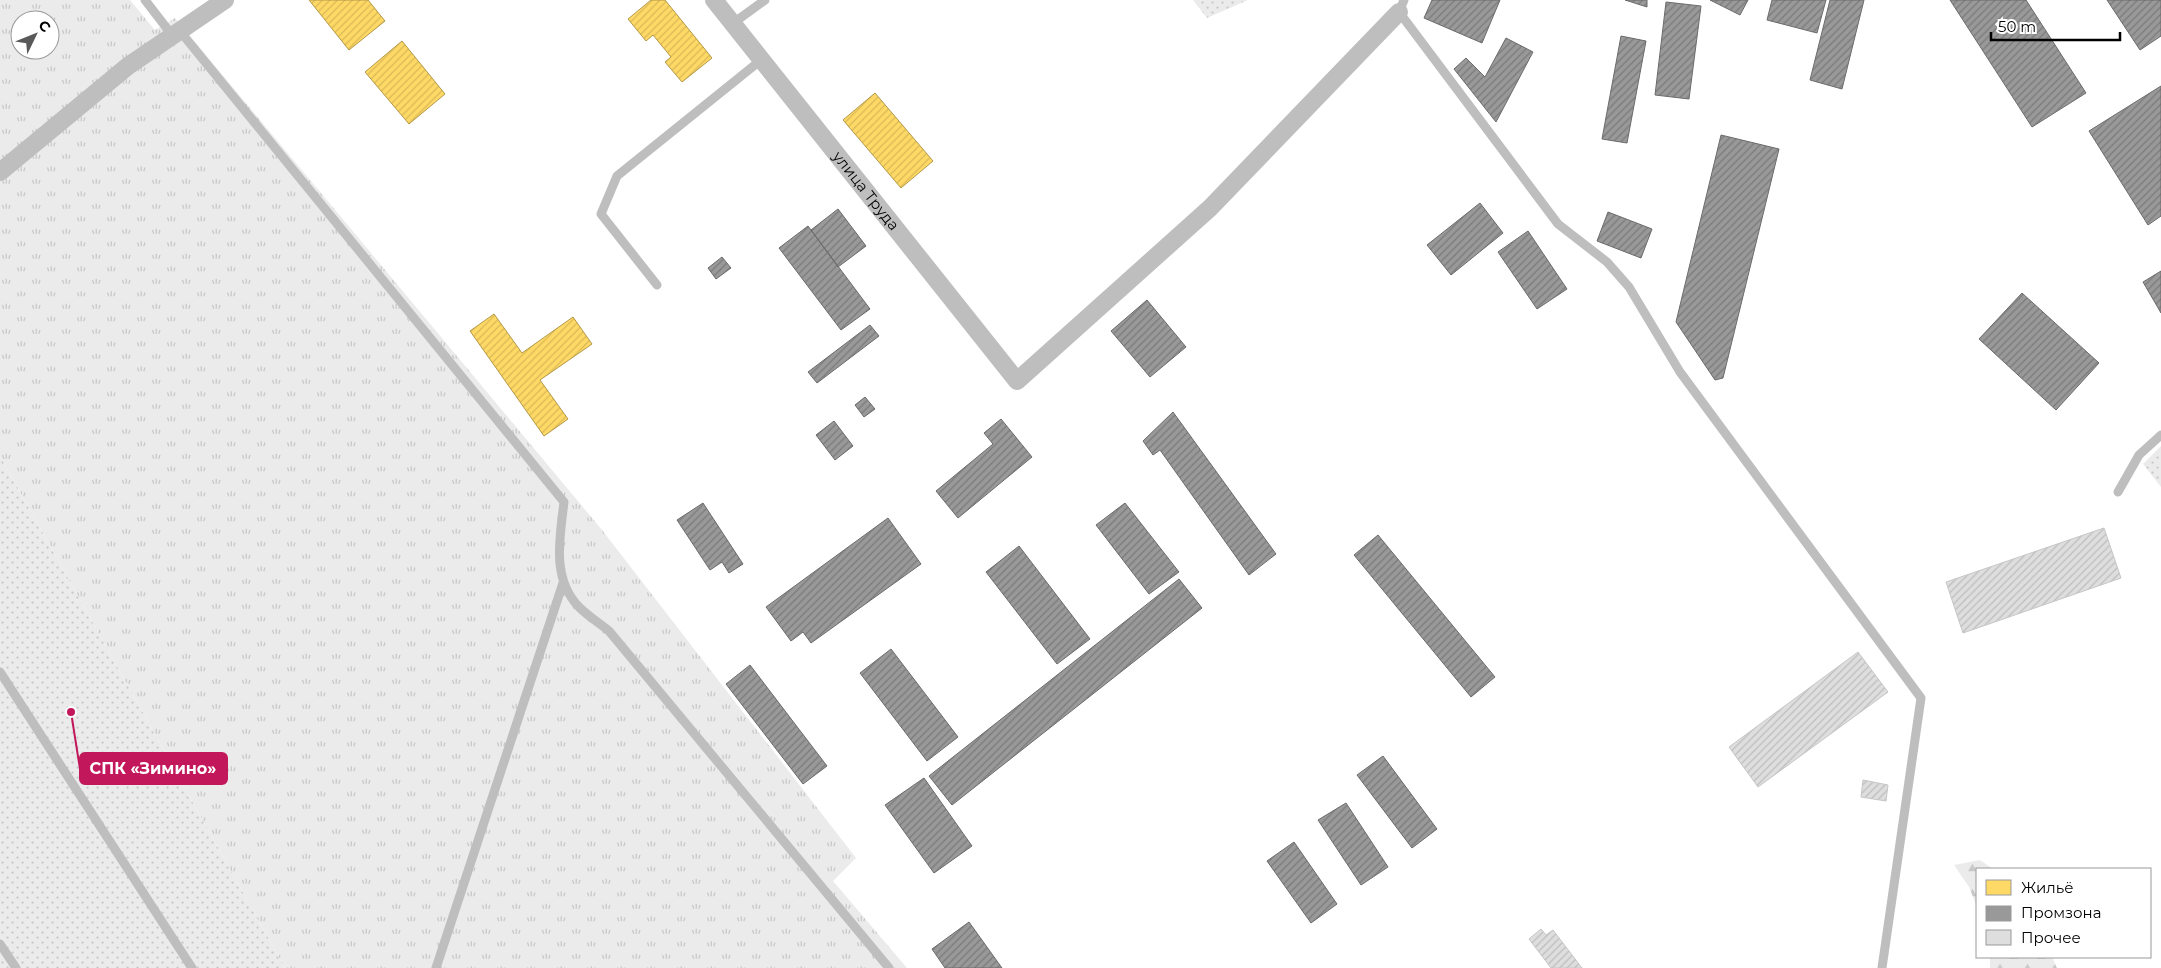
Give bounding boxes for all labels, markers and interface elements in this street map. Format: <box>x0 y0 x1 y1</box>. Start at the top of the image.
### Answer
north arrow <box>10 10 60 60</box>
scale bar <box>1991 10 2120 42</box>
text: С <box>34 16 55 36</box>
text: 50 m <box>1998 17 2036 36</box>
street label: улица Труда <box>828 146 904 234</box>
callout: СПК «Зимино» <box>80 753 227 784</box>
text: СПК «Зимино» <box>90 759 216 778</box>
legend <box>1976 868 2151 958</box>
text: Жильё <box>2021 878 2074 897</box>
text: Промзона <box>2021 903 2101 922</box>
text: Прочее <box>2021 928 2081 947</box>

